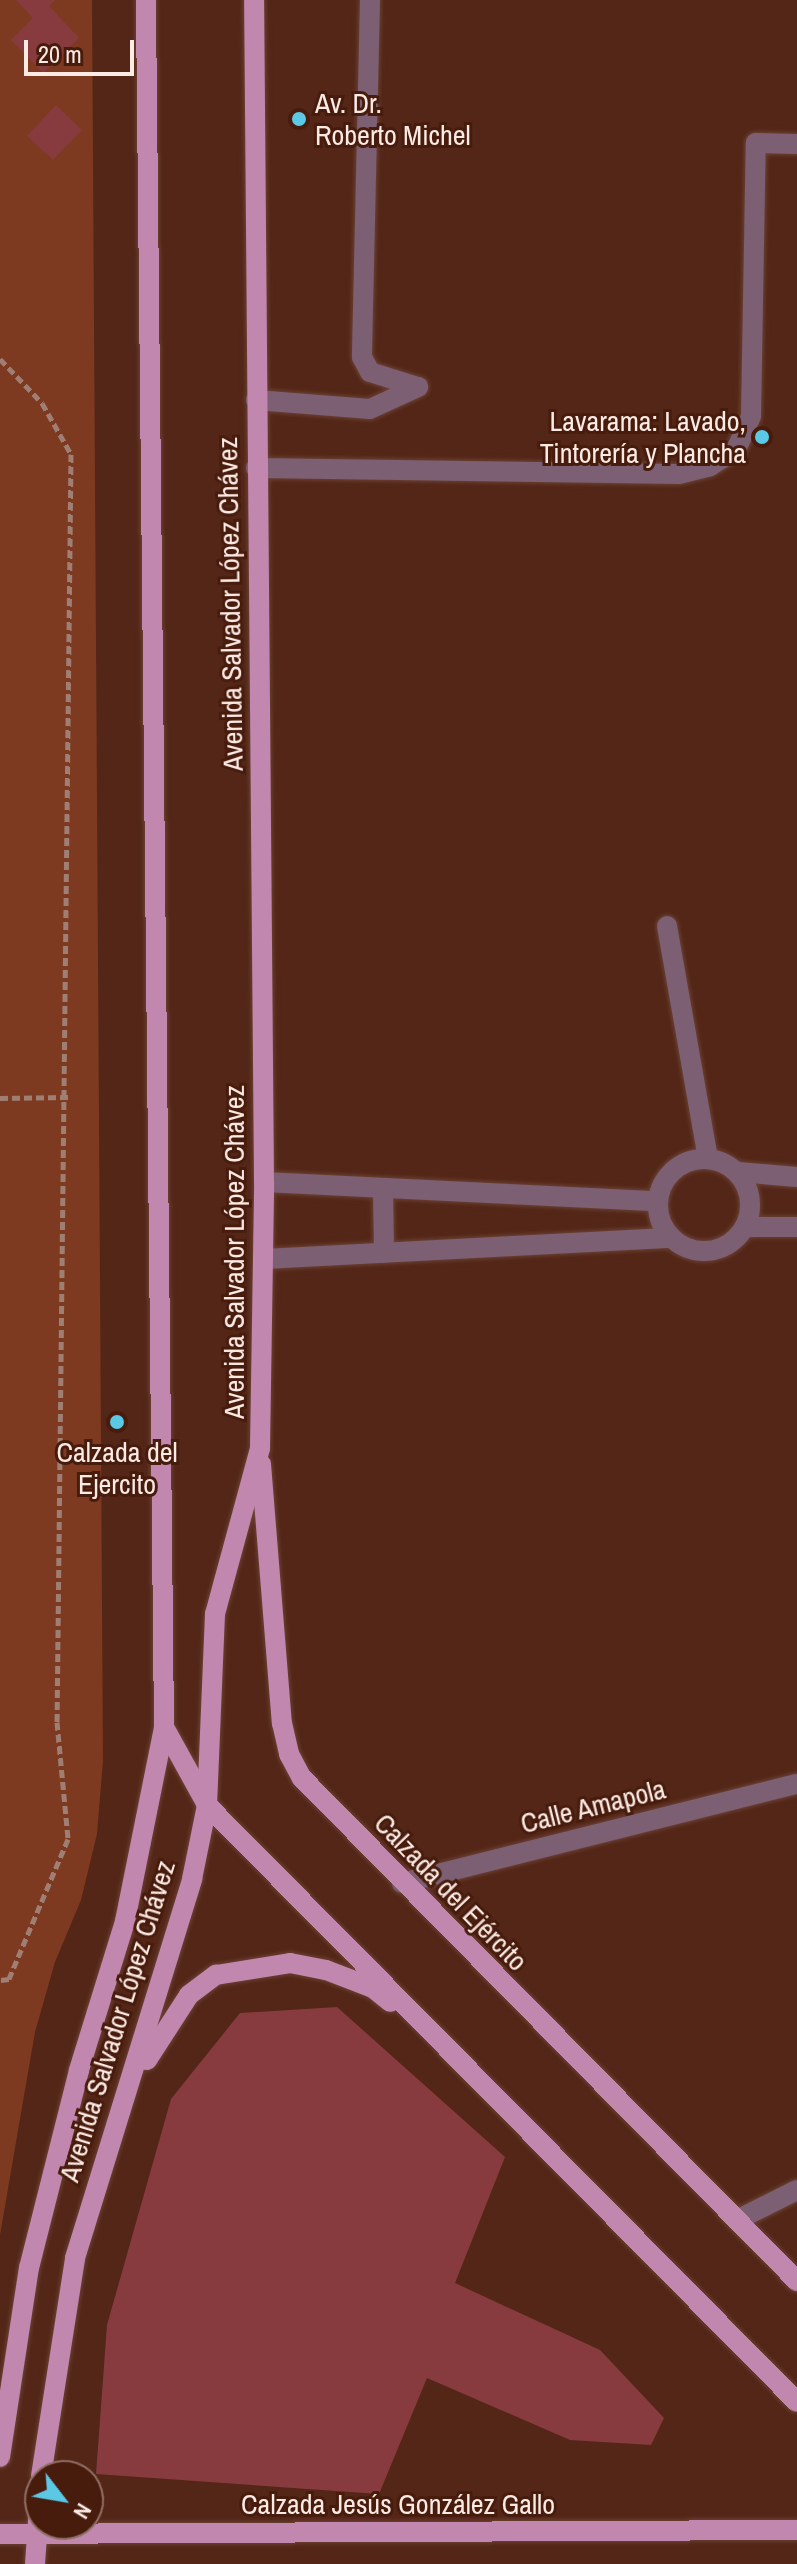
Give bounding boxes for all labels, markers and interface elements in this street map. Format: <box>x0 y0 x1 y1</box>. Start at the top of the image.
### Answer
scale bar <box>28 24 138 74</box>
text: 20 m <box>38 38 82 70</box>
place label: Av. Dr. Roberto Michel <box>315 86 471 152</box>
marker: Av. Dr. Roberto Michel <box>290 110 308 128</box>
place label: Lavarama: Lavado, Tintorería y Plancha <box>540 404 746 470</box>
marker: Lavarama: Lavado, Tintorería y Plancha <box>753 428 771 446</box>
street label: Avenida Salvador López Chávez <box>210 437 250 771</box>
street label: Avenida Salvador López Chávez <box>217 1085 251 1419</box>
marker: Calzada del Ejercito <box>108 1413 126 1431</box>
place label: Calzada del Ejercito <box>56 1435 178 1501</box>
street label: Calle Amapola <box>517 1772 669 1840</box>
street label: Calzada del Ejército <box>368 1806 534 1978</box>
street label: Avenida Salvador López Chávez <box>52 1856 182 2186</box>
north arrow <box>24 2460 104 2540</box>
street label: Calzada Jesús González Gallo <box>241 2487 555 2521</box>
text: N <box>67 2498 99 2525</box>

